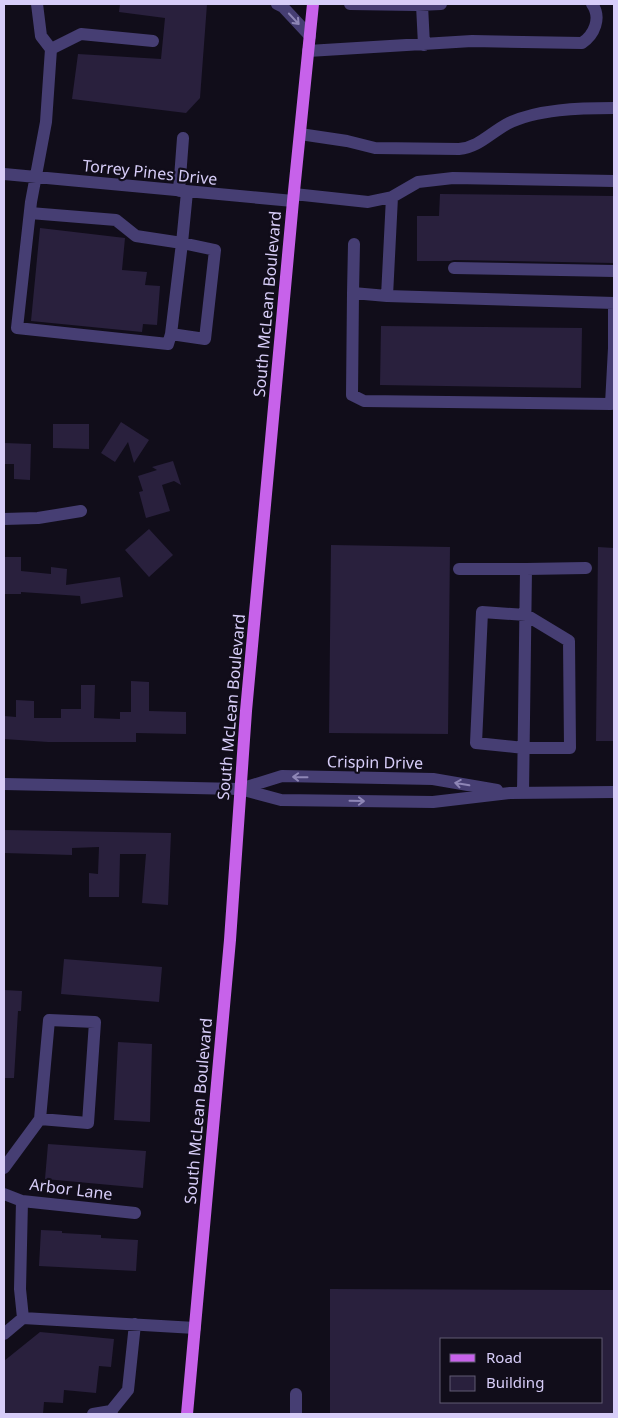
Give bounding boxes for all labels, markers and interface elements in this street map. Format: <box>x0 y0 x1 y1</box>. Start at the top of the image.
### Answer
one-way arrow <box>288 13 300 26</box>
street label: Torrey Pines Drive <box>81 154 219 190</box>
street label: South McLean Boulevard <box>248 210 286 398</box>
street label: South McLean Boulevard <box>212 613 250 801</box>
street label: Crispin Drive <box>327 750 423 774</box>
one-way arrow <box>293 772 309 782</box>
one-way arrow <box>455 779 471 789</box>
one-way arrow <box>349 796 365 806</box>
street label: South McLean Boulevard <box>179 1017 217 1205</box>
street label: Arbor Lane <box>28 1173 114 1205</box>
legend <box>440 1338 603 1403</box>
text: Road <box>486 1347 522 1367</box>
text: Building <box>486 1372 544 1392</box>

